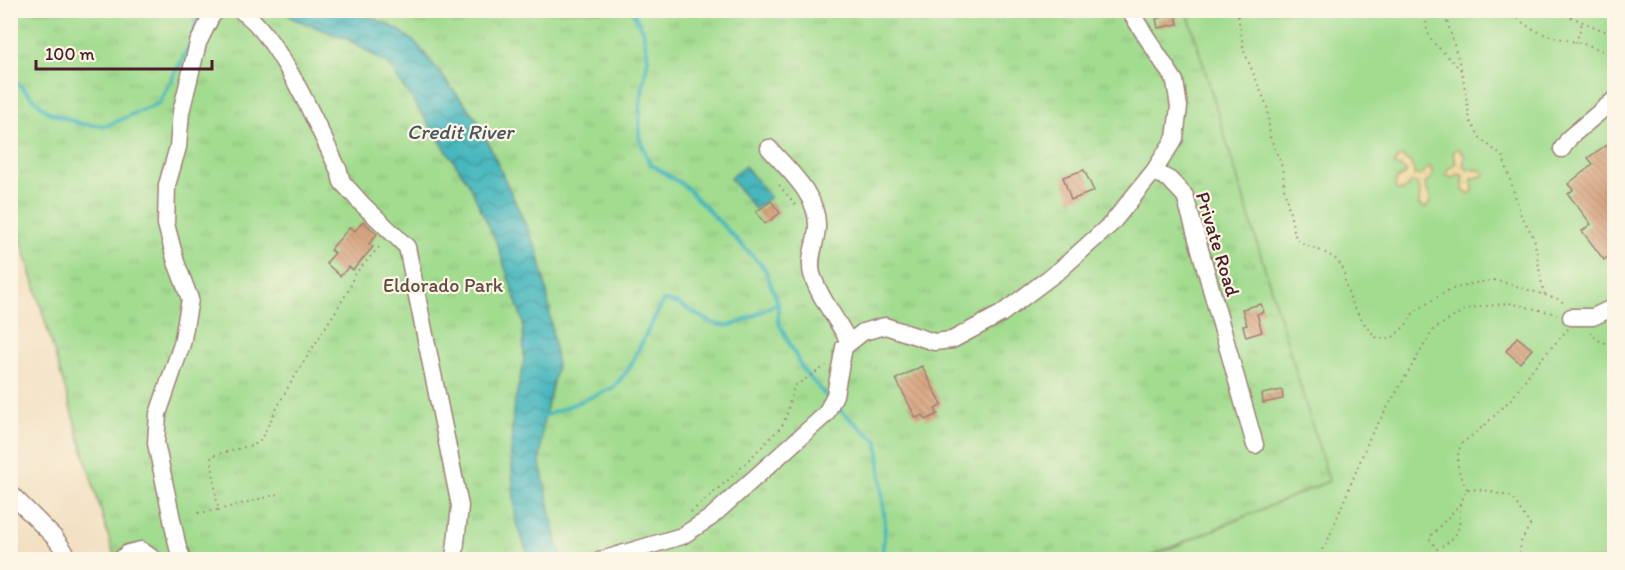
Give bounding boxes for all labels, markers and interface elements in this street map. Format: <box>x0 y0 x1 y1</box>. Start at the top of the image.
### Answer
scale bar <box>36 33 212 71</box>
text: 100 m <box>45 43 95 65</box>
water label: Credit River <box>407 119 515 144</box>
street label: Private Road <box>1191 189 1245 299</box>
park label: Eldorado Park <box>383 273 504 297</box>

